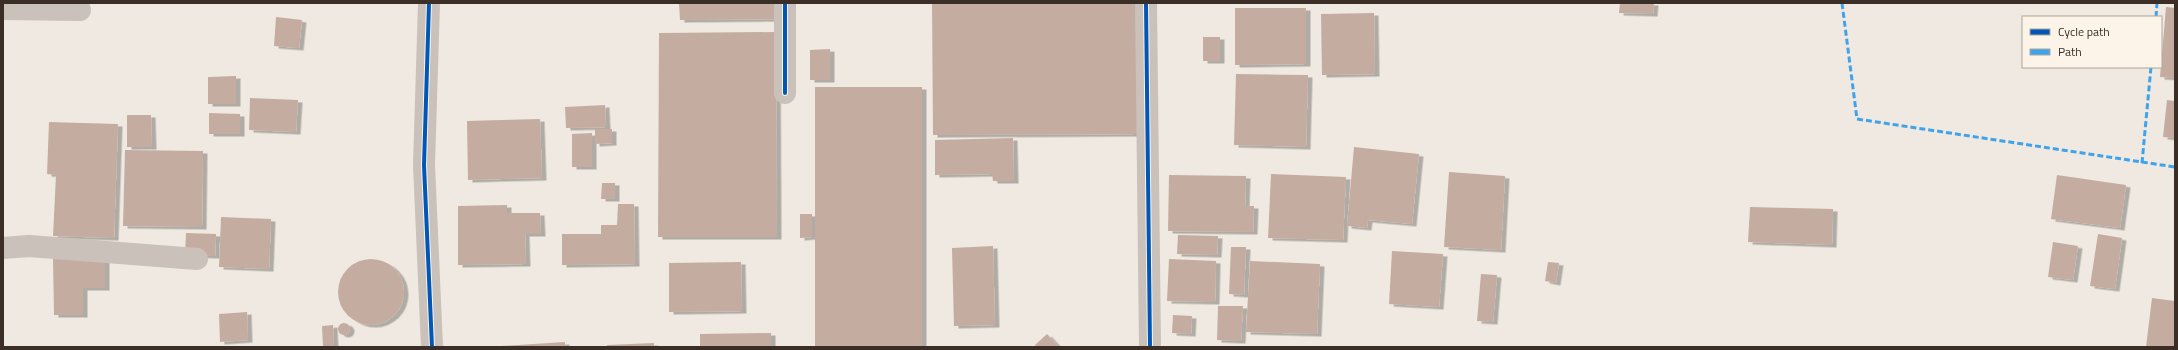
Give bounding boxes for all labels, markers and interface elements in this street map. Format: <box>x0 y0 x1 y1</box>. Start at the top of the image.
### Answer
legend <box>2022 16 2162 68</box>
text: Cycle path <box>2058 22 2110 41</box>
text: Path <box>2058 42 2082 61</box>

